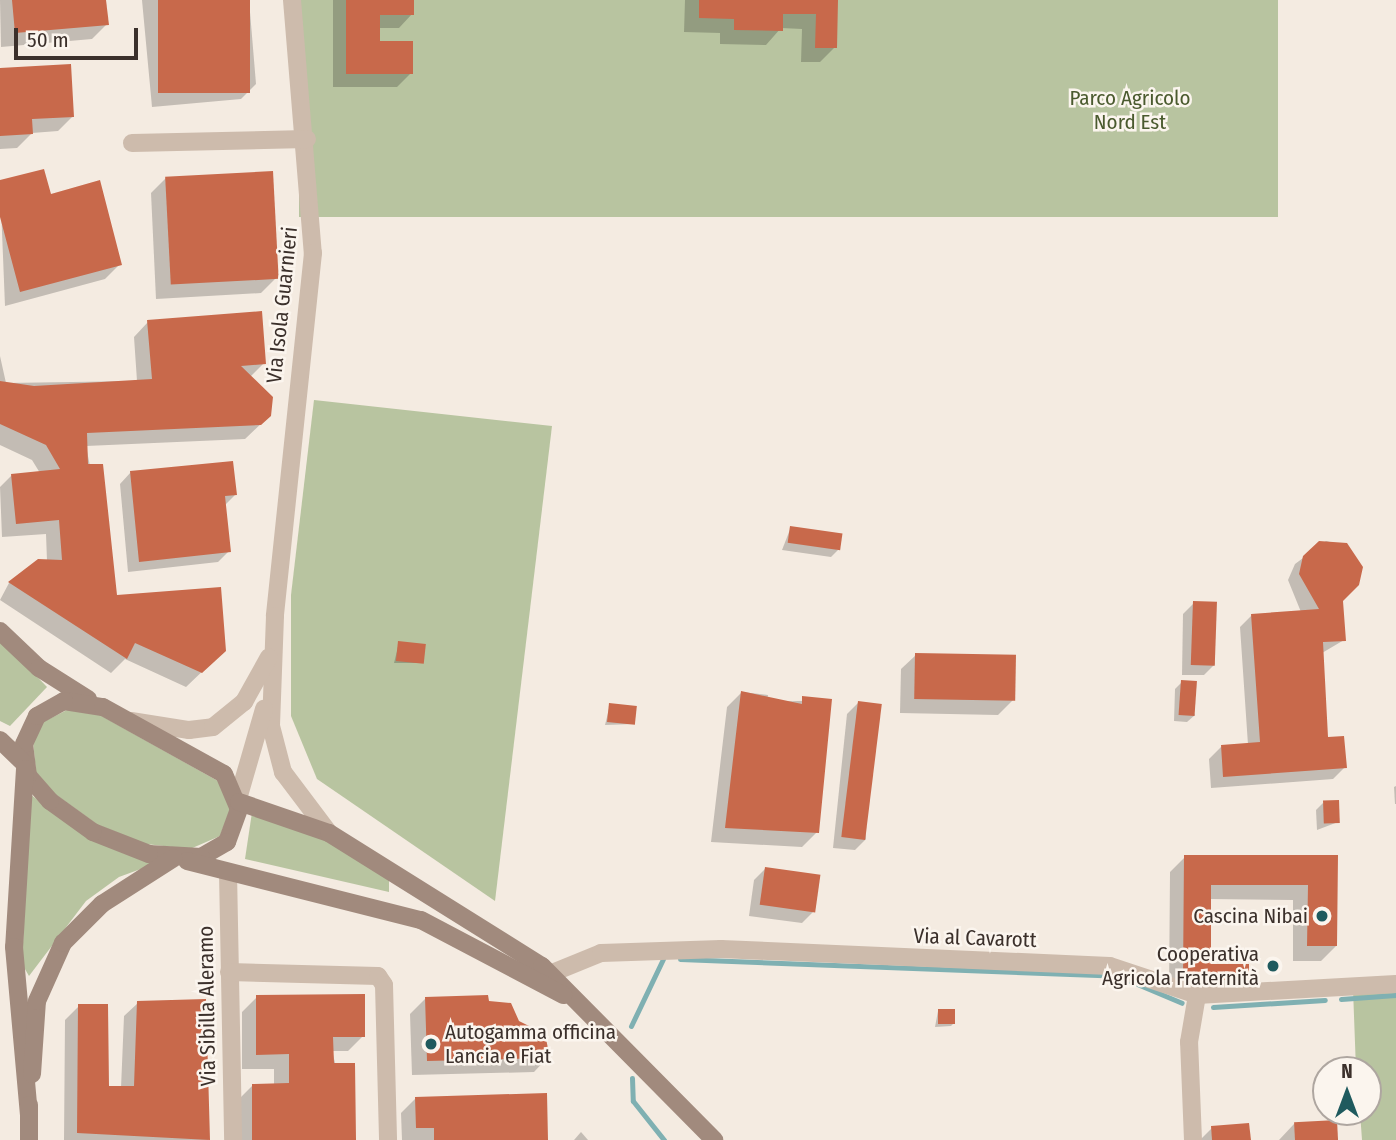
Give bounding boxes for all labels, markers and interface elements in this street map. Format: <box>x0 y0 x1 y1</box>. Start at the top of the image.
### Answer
scale bar <box>18 14 142 58</box>
text: 50 m <box>27 27 69 53</box>
park label: Parco Agricolo Nord Est <box>1069 85 1191 135</box>
street label: Via Isola Guarnieri <box>261 225 303 385</box>
place label: Cascina Nibai <box>1193 903 1308 929</box>
marker: Cascina Nibai <box>1314 908 1330 924</box>
street label: Via al Cavarott <box>913 923 1037 953</box>
street label: Via Sibilla Aleramo <box>193 925 221 1087</box>
place label: Cooperativa Agricola Fraternità <box>1102 941 1259 991</box>
marker: Cooperativa Agricola Fraternità <box>1265 958 1281 974</box>
place label: Autogamma officina Lancia e Fiat <box>445 1019 616 1069</box>
marker: Autogamma officina Lancia e Fiat <box>423 1036 439 1052</box>
north arrow <box>1312 1056 1382 1126</box>
text: N <box>1341 1060 1353 1083</box>

